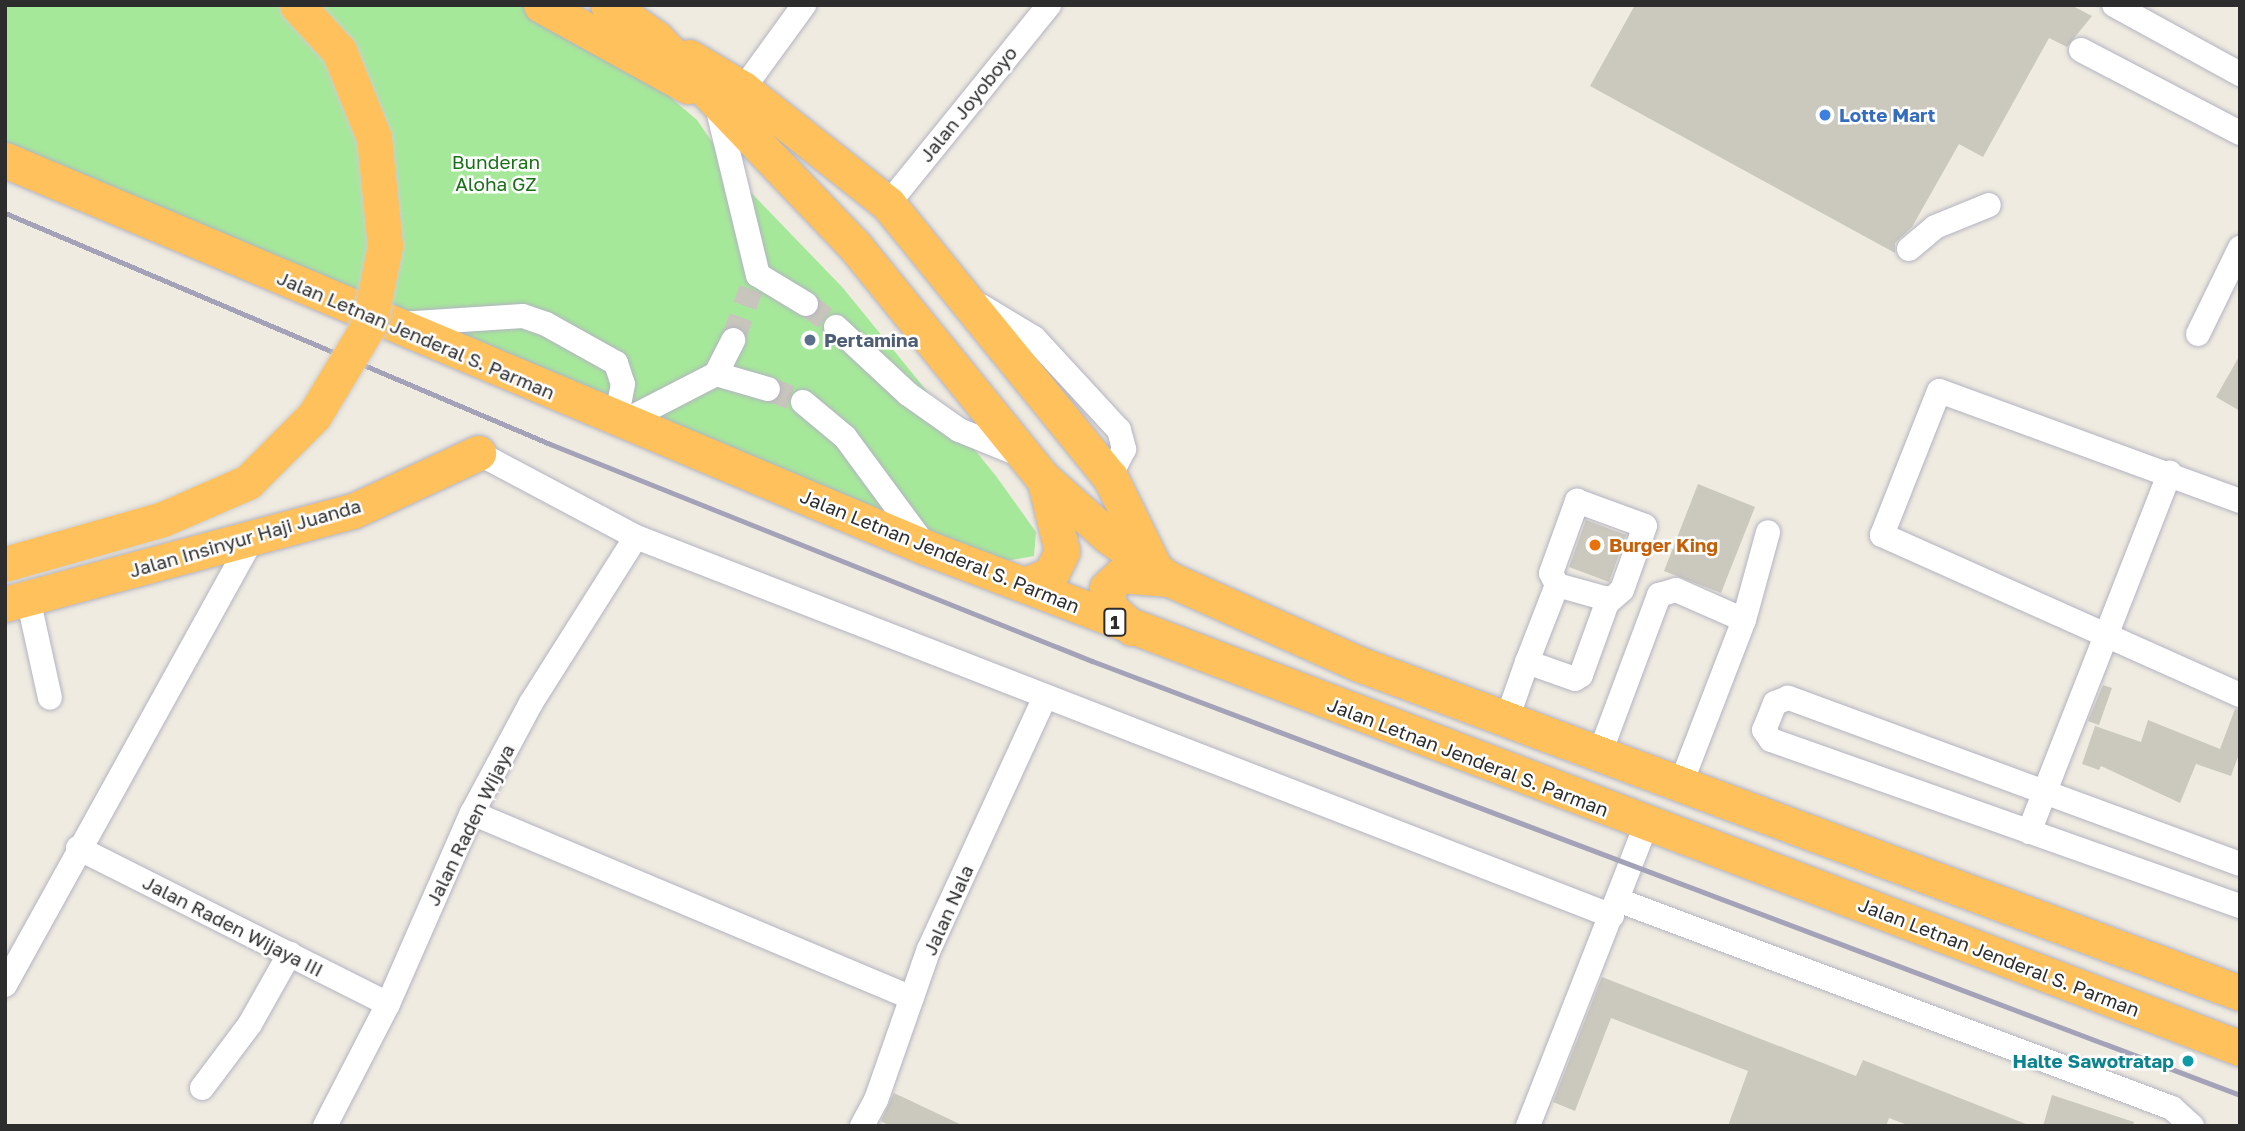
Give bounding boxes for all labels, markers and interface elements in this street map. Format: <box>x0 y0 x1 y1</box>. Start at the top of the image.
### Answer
street label: Jalan Joyoboyo <box>914 42 1022 166</box>
place label: Lotte Mart <box>1839 104 1935 126</box>
marker: Lotte Mart <box>1817 107 1833 123</box>
park label: Bunderan Aloha GZ <box>452 151 540 195</box>
street label: Jalan Letnan Jenderal S. Parman <box>274 266 558 404</box>
place label: Pertamina <box>824 329 919 351</box>
marker: Pertamina <box>802 332 818 348</box>
street label: Jalan Letnan Jenderal S. Parman <box>797 484 1083 618</box>
street label: Jalan Insinyur Haji Juanda <box>127 494 363 582</box>
place label: Burger King <box>1609 534 1718 556</box>
marker: Burger King <box>1587 537 1603 553</box>
road number: 1 <box>1103 608 1127 636</box>
street label: Jalan Letnan Jenderal S. Parman <box>1324 693 1612 821</box>
street label: Jalan Raden Wijaya <box>421 741 519 909</box>
street label: Jalan Nala <box>918 861 978 959</box>
street label: Jalan Raden Wijaya III <box>139 871 327 981</box>
street label: Jalan Letnan Jenderal S. Parman <box>1855 893 2143 1021</box>
place label: Halte Sawotratap <box>2012 1050 2174 1072</box>
marker: Halte Sawotratap <box>2180 1053 2196 1069</box>

